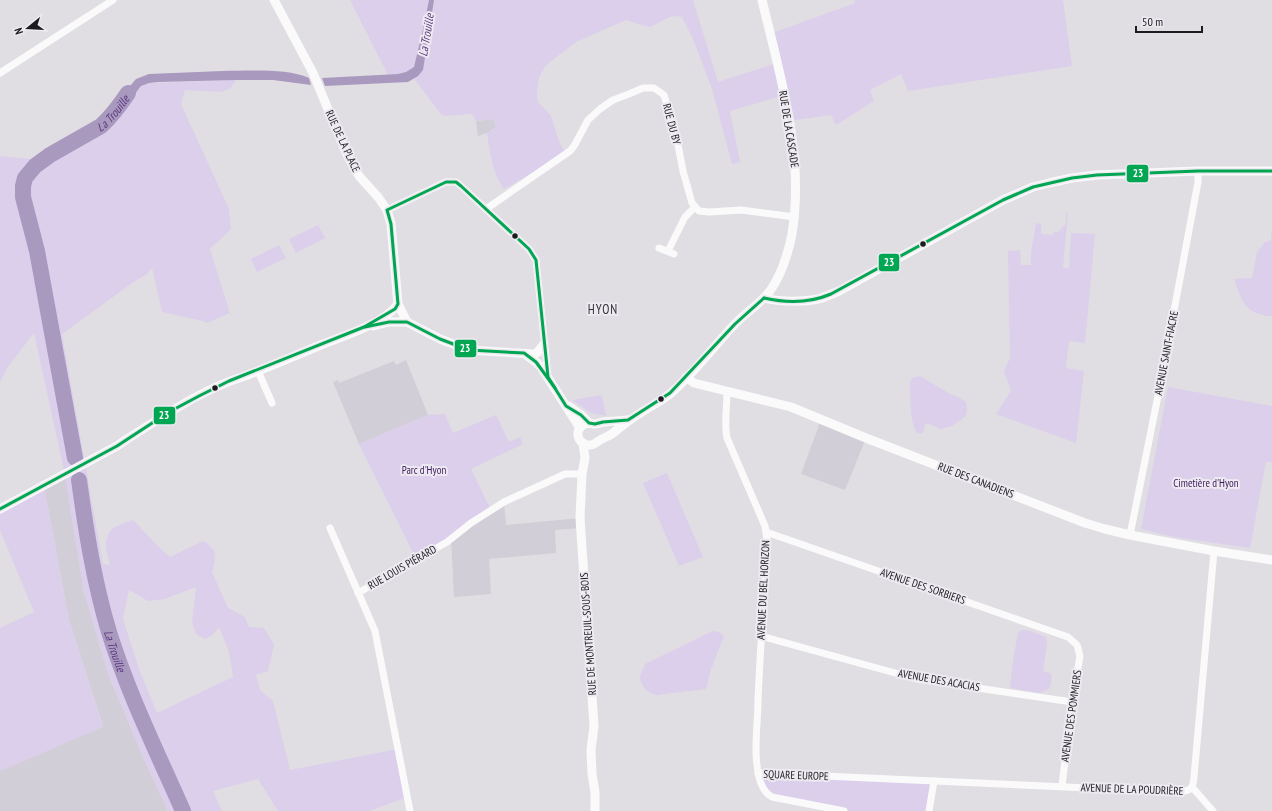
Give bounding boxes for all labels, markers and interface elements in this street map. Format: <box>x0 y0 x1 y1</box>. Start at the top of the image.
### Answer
north arrow <box>8 8 48 48</box>
scale bar <box>1136 8 1202 34</box>
water label: La Trouille <box>415 12 437 57</box>
text: 50 m <box>1142 14 1163 29</box>
text: N <box>11 26 26 36</box>
street label: RUE DE LA CASCADE <box>776 89 802 169</box>
water label: La Trouille <box>94 91 133 134</box>
street label: RUE DU BY <box>660 102 684 146</box>
street label: RUE DE LA PLACE <box>322 108 364 175</box>
line badge: 23 <box>1126 164 1149 183</box>
text: 23 <box>1133 166 1143 180</box>
unlabelled marker <box>510 231 520 241</box>
unlabelled marker <box>918 239 928 249</box>
line badge: 23 <box>878 253 900 272</box>
text: 23 <box>884 255 894 269</box>
district label: HYON <box>588 301 618 318</box>
street label: AVENUE SAINT-FIACRE <box>1151 309 1181 396</box>
line badge: 23 <box>454 339 477 358</box>
text: 23 <box>460 341 470 355</box>
unlabelled marker <box>210 383 220 393</box>
unlabelled marker <box>656 394 666 404</box>
line badge: 23 <box>153 406 176 425</box>
text: 23 <box>159 408 169 422</box>
street label: RUE DES CANADIENS <box>936 459 1016 501</box>
park label: Parc d'Hyon <box>402 463 446 477</box>
park label: Cimetière d'Hyon <box>1173 476 1239 490</box>
street label: AVENUE DU BEL HORIZON <box>753 540 773 640</box>
street label: RUE LOUIS PIÉRARD <box>365 542 439 592</box>
street label: AVENUE DES SORBIERS <box>878 565 968 607</box>
street label: RUE DE MONTREUIL-SOUS-BOIS <box>577 572 599 696</box>
water label: La Trouille <box>101 628 130 675</box>
street label: AVENUE DES ACACIAS <box>897 666 981 694</box>
street label: AVENUE DES POMMIERS <box>1058 669 1084 763</box>
street label: SQUARE EUROPE <box>763 767 829 783</box>
street label: AVENUE DE LA POUDRIÈRE <box>1080 780 1184 798</box>

